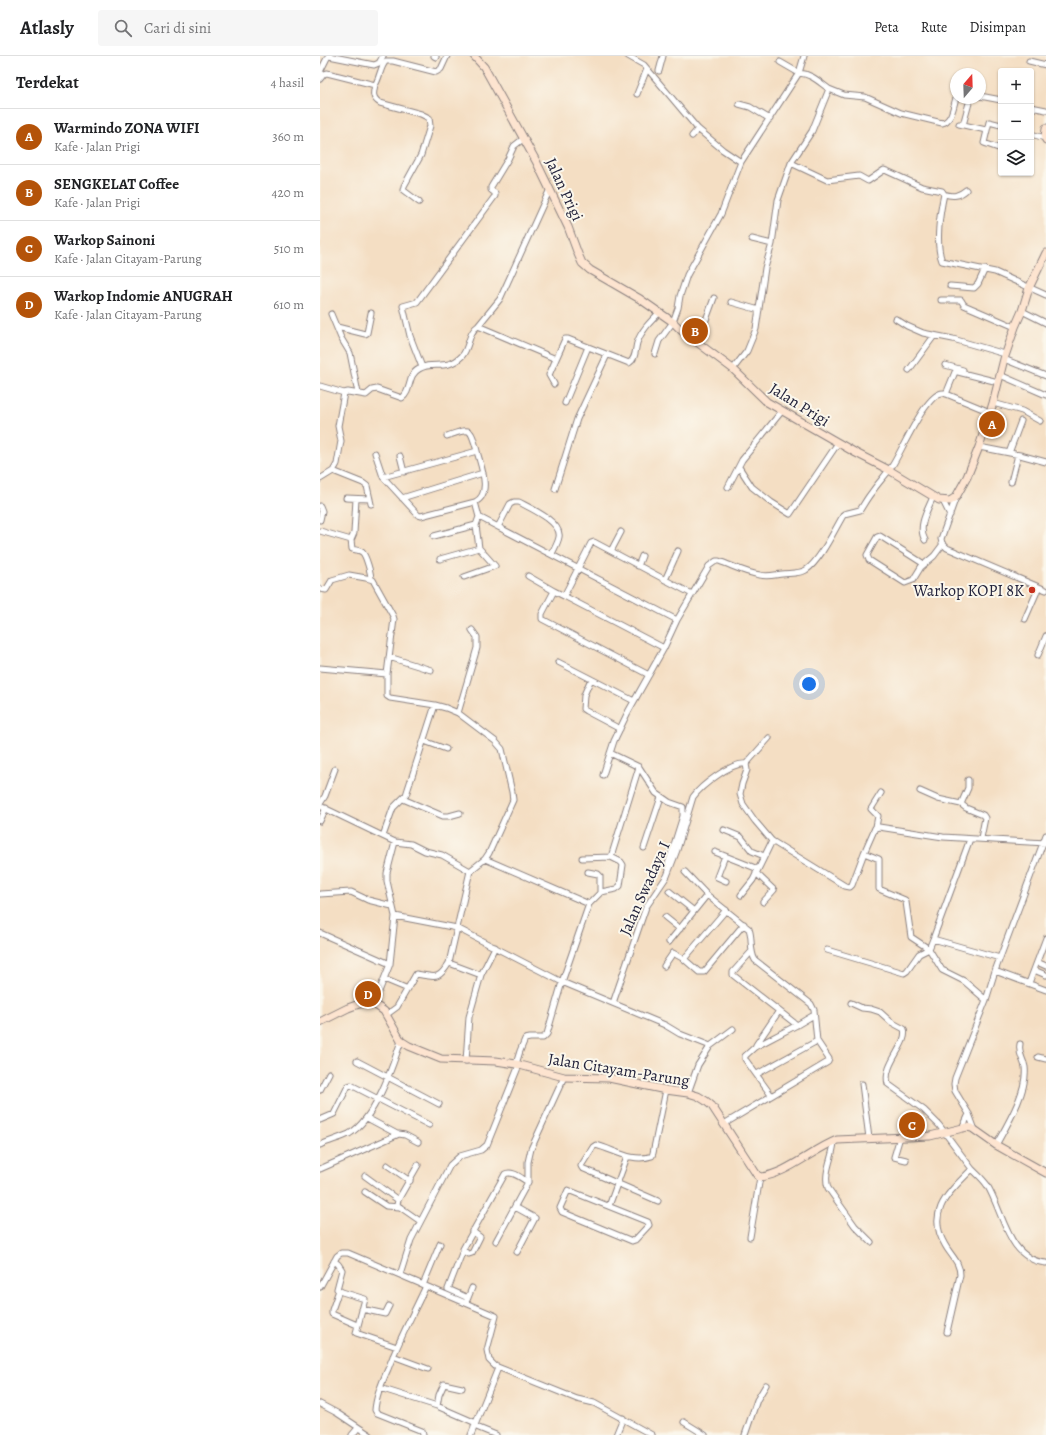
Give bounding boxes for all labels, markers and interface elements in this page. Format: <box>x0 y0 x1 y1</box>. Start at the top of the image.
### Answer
search box <box>98 10 378 46</box>
text: Atlasly <box>20 15 74 41</box>
icon: search <box>112 17 134 39</box>
text: Cari di sini <box>144 18 211 38</box>
text: Peta <box>874 18 899 37</box>
text: Rute <box>921 18 947 37</box>
text: Disimpan <box>969 18 1026 37</box>
north arrow <box>950 68 986 104</box>
map controls <box>998 68 1034 176</box>
button: + <box>998 68 1034 104</box>
text: Terdekat <box>16 71 79 94</box>
text: 4 hasil <box>270 74 304 91</box>
button: − <box>998 104 1034 140</box>
text: Warmindo ZONA WIFI <box>54 118 199 138</box>
text: A <box>25 128 33 145</box>
text: 360 m <box>272 128 304 145</box>
text: Kafe · Jalan Prigi <box>54 138 140 155</box>
button: layers <box>998 140 1034 176</box>
street label: Jalan Prigi <box>540 154 588 225</box>
text: SENGKELAT Coffee <box>54 174 179 194</box>
text: B <box>25 184 33 201</box>
text: 420 m <box>272 184 304 201</box>
text: Kafe · Jalan Prigi <box>54 194 140 211</box>
text: Warkop Sainoni <box>54 230 155 250</box>
text: C <box>25 240 33 257</box>
text: 510 m <box>274 240 304 257</box>
text: Kafe · Jalan Citayam-Parung <box>54 250 202 267</box>
text: Warkop Indomie ANUGRAH <box>54 286 233 306</box>
text: D <box>24 296 34 313</box>
text: 610 m <box>273 296 304 313</box>
text: Kafe · Jalan Citayam-Parung <box>54 306 202 323</box>
pin: B <box>682 316 708 346</box>
street label: Jalan Prigi <box>765 378 834 432</box>
pin: A <box>979 409 1005 439</box>
place label: Warkop KOPI 8K <box>912 580 1024 602</box>
marker: Warkop KOPI 8K <box>1027 585 1037 595</box>
your location <box>799 674 819 694</box>
street label: Jalan Swadaya I <box>614 838 676 939</box>
pin: D <box>355 979 381 1009</box>
street label: Jalan Citayam-Parung <box>547 1048 691 1092</box>
pin: C <box>899 1110 925 1140</box>

